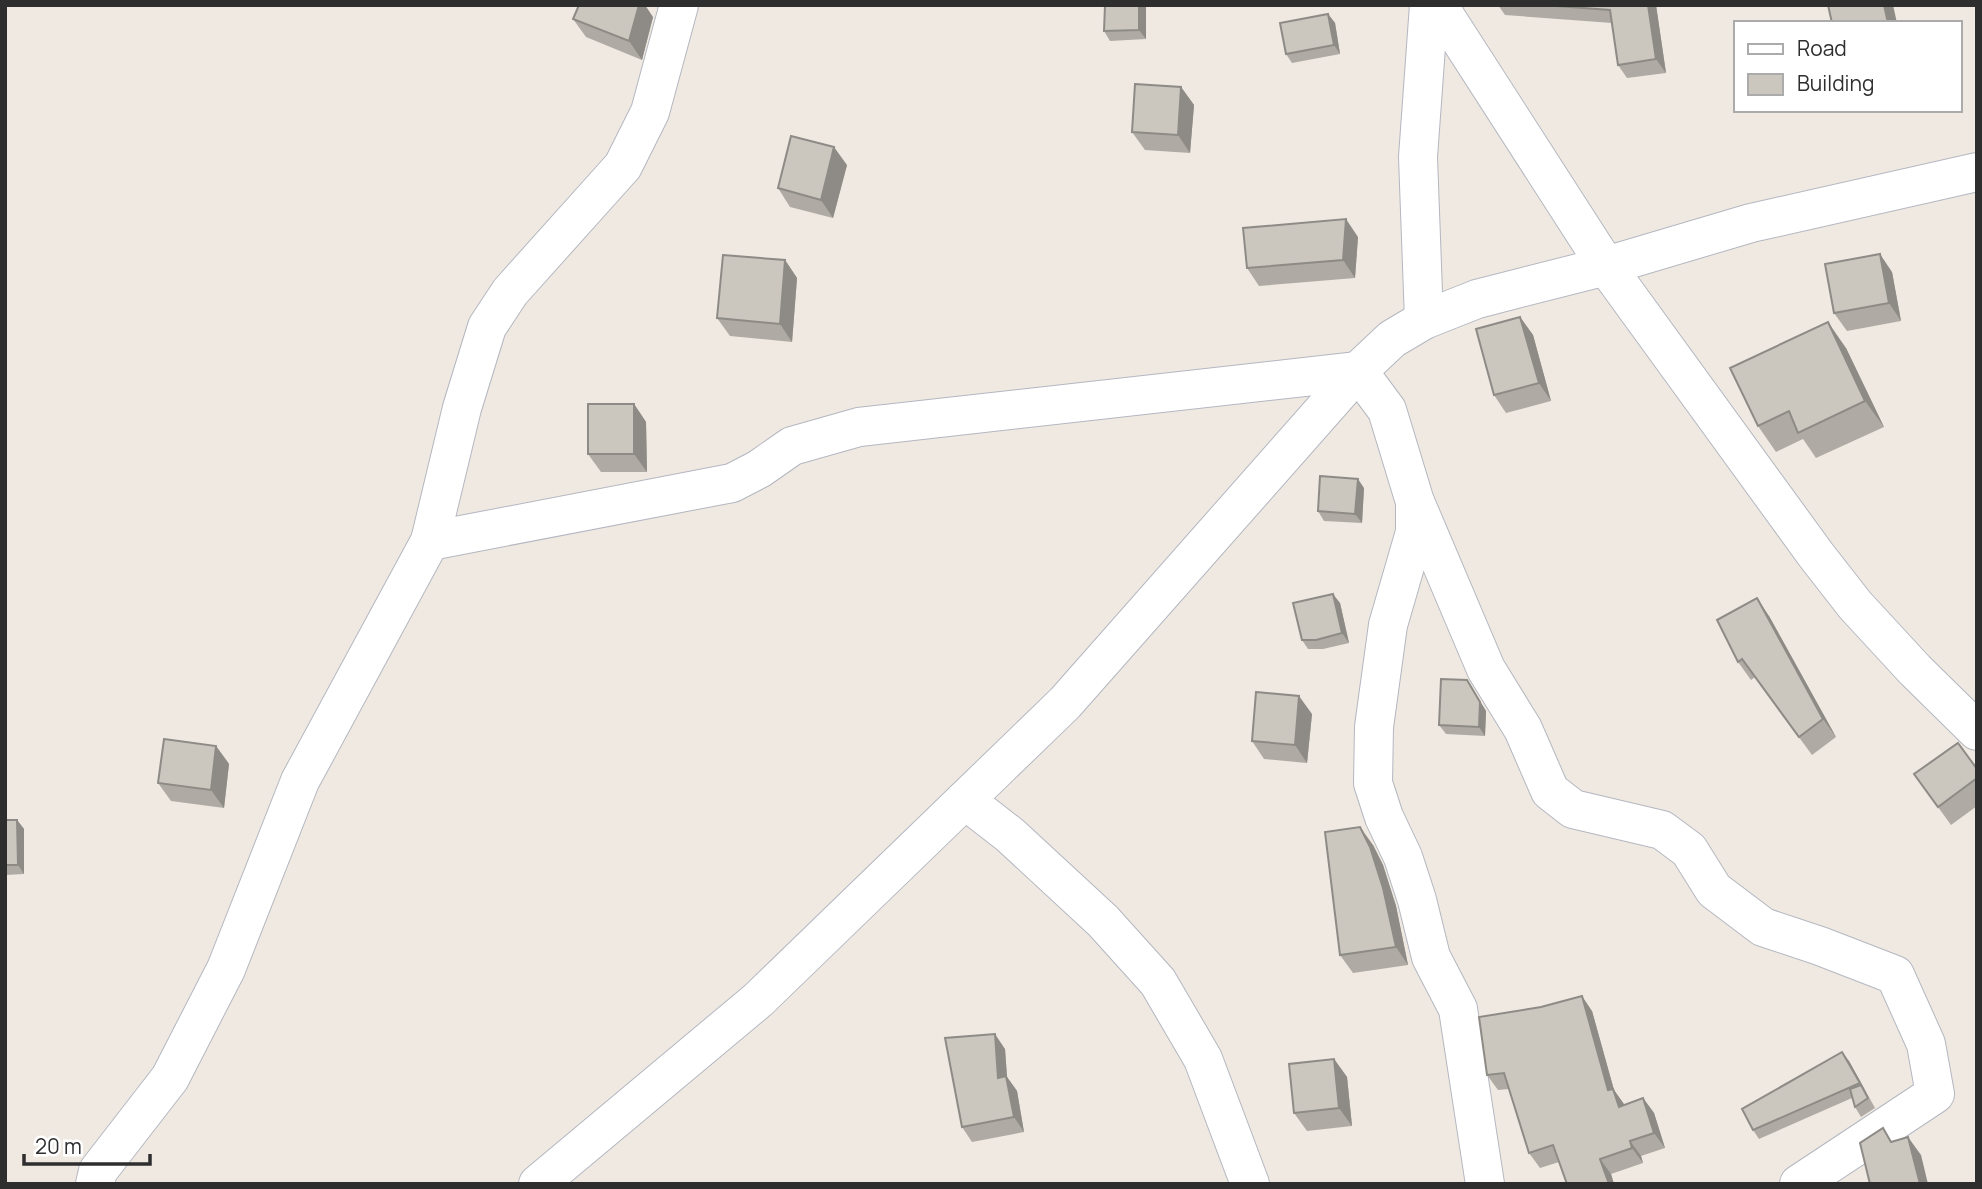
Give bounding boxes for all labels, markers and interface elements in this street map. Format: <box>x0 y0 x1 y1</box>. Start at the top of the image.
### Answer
legend <box>1734 21 1961 112</box>
text: Road <box>1797 34 1847 62</box>
text: Building <box>1797 69 1874 97</box>
scale bar <box>24 1122 150 1166</box>
text: 20 m <box>35 1132 82 1160</box>

